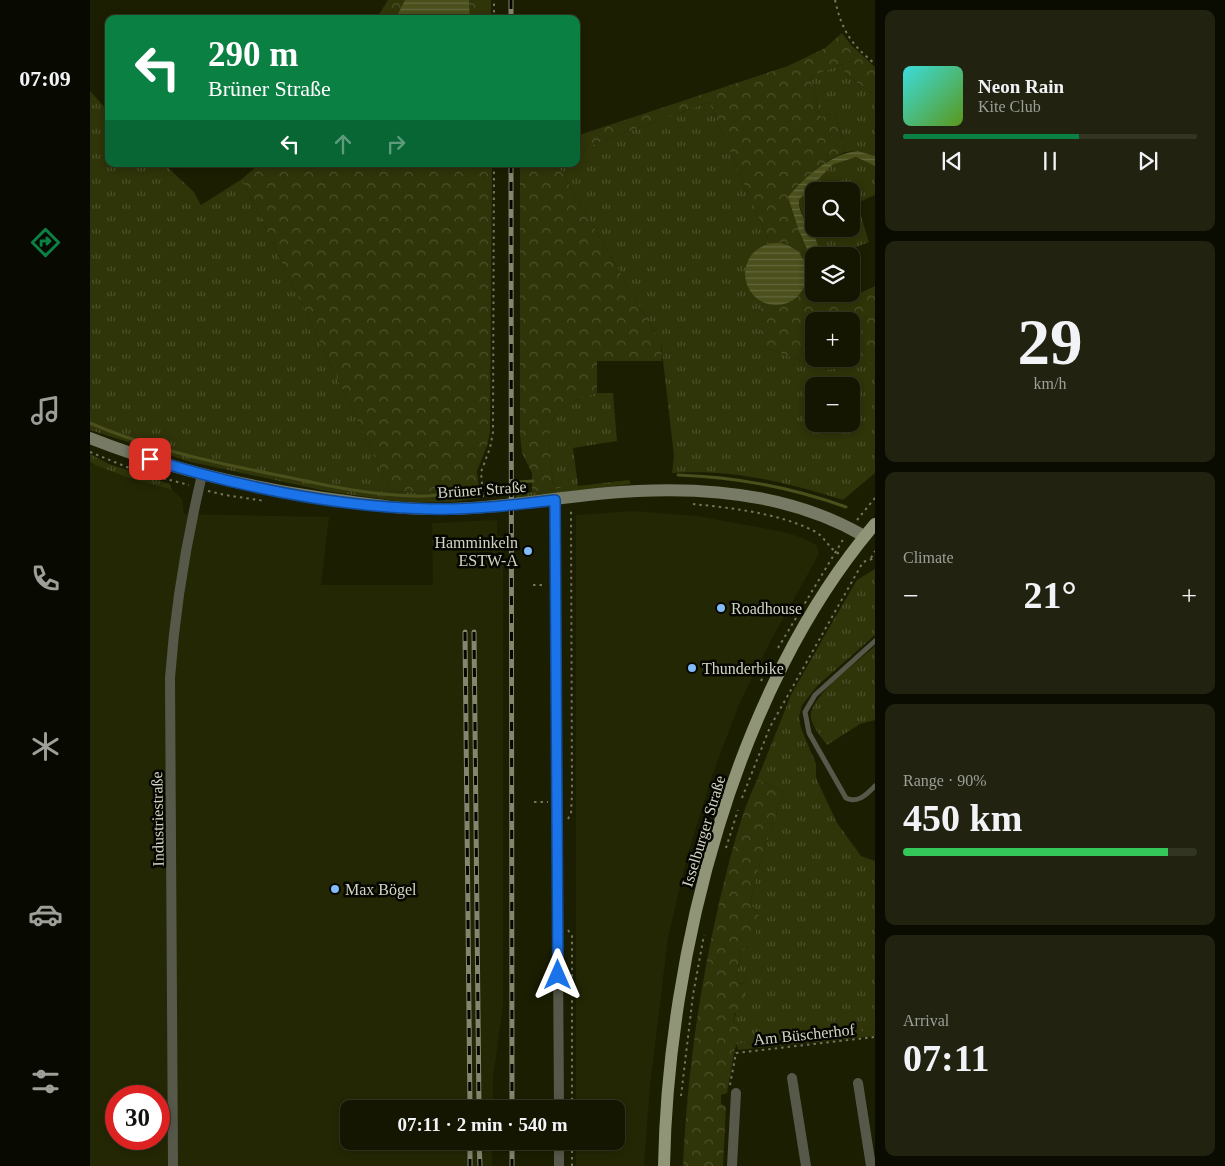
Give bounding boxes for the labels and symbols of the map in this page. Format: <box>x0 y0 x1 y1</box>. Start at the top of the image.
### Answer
pin <box>129 438 171 480</box>
street label: Brüner Straße <box>437 478 527 501</box>
place label: Hamminkeln ESTW-A <box>434 534 518 569</box>
marker: Hamminkeln ESTW-A <box>522 545 534 557</box>
place label: Roadhouse <box>731 600 802 617</box>
marker: Roadhouse <box>715 602 727 614</box>
place label: Thunderbike <box>702 660 784 677</box>
marker: Thunderbike <box>686 662 698 674</box>
street label: Industriestraße <box>148 771 167 867</box>
street label: Isselburger Straße <box>678 773 729 889</box>
place label: Max Bögel <box>345 881 417 899</box>
marker: Max Bögel <box>329 883 341 895</box>
position arrow <box>531 948 583 1000</box>
street label: Am Büscherhof <box>753 1021 856 1048</box>
speed limit sign: 30 <box>105 1085 170 1150</box>

